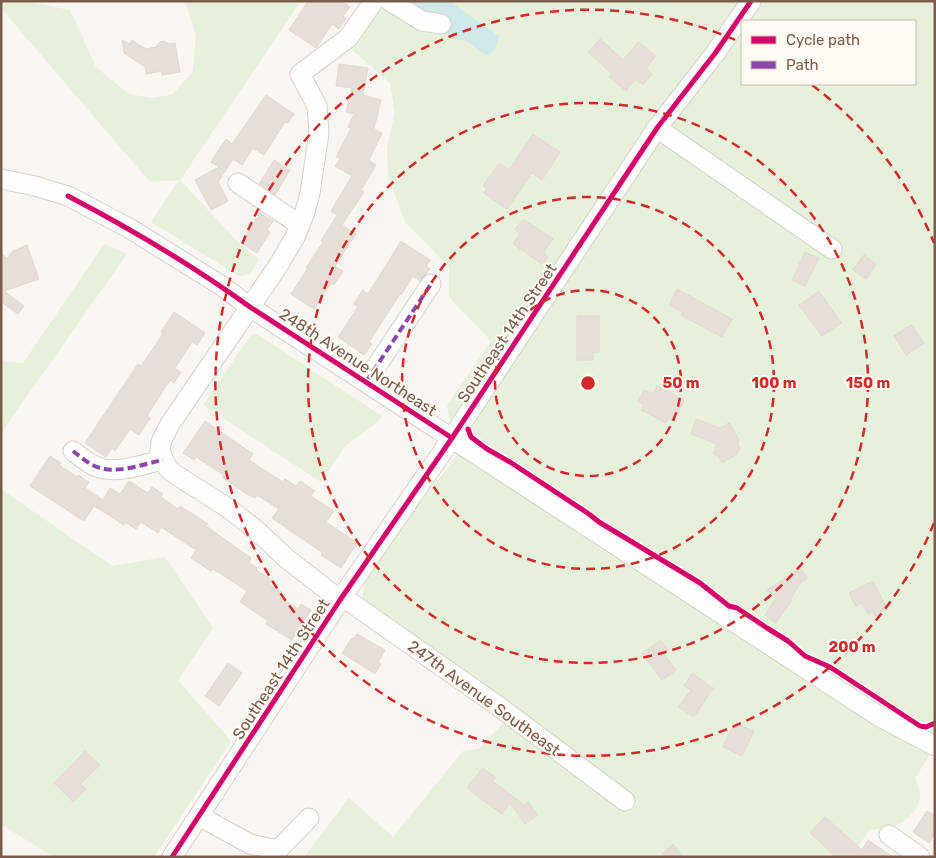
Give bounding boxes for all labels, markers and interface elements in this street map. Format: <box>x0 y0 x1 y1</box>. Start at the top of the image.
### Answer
legend <box>741 20 916 85</box>
text: Cycle path <box>786 31 860 49</box>
text: Path <box>786 56 819 74</box>
street label: Southeast 14th Street <box>453 260 561 406</box>
street label: 248th Avenue Northeast <box>276 304 440 420</box>
centre of rings <box>579 374 597 392</box>
text: 50 m <box>663 374 699 392</box>
text: 100 m <box>752 374 796 392</box>
text: 150 m <box>846 374 890 392</box>
street label: Southeast 14th Street <box>228 595 334 743</box>
street label: 247th Avenue Southeast <box>404 636 564 760</box>
text: 200 m <box>828 638 876 656</box>

